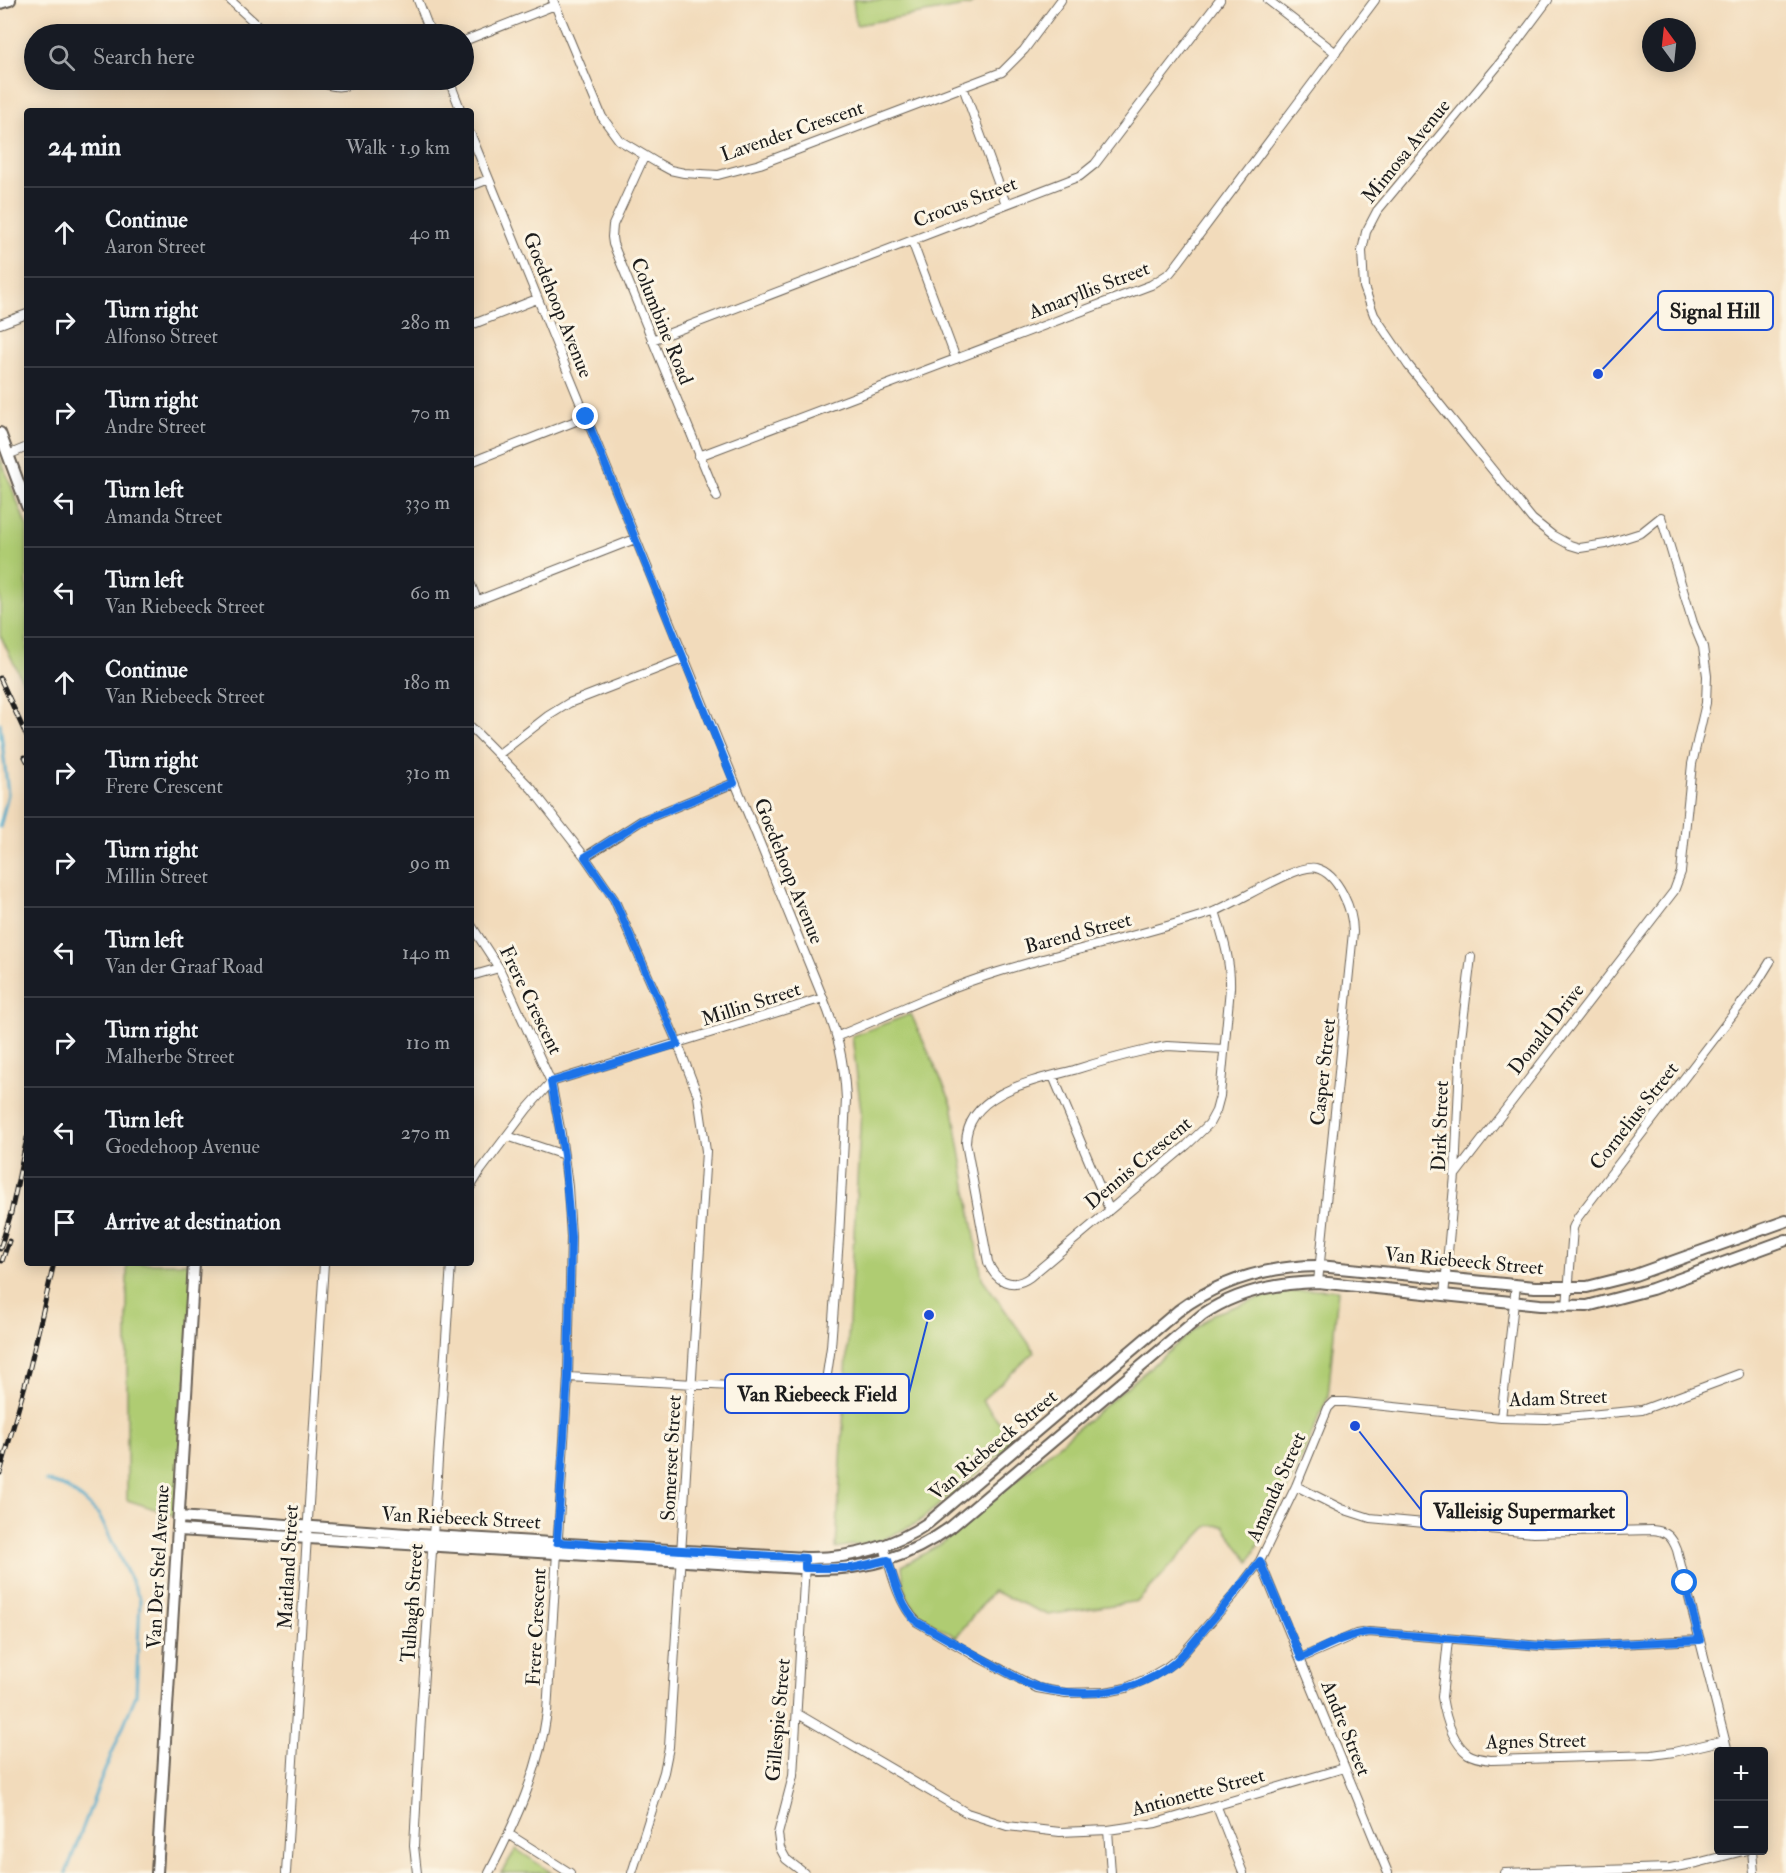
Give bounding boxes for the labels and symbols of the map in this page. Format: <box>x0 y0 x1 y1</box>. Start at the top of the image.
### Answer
north arrow <box>1642 18 1696 72</box>
street label: Mimosa Avenue <box>1356 94 1456 208</box>
street label: Lavender Crescent <box>717 95 867 167</box>
street label: Crocus Street <box>910 171 1021 233</box>
street label: Goedehoop Avenue <box>516 228 599 382</box>
street label: Columbine Road <box>625 254 699 388</box>
street label: Amaryllis Street <box>1024 255 1153 325</box>
callout: Signal Hill <box>1658 291 1773 330</box>
text: Signal Hill <box>1670 298 1761 325</box>
route end <box>572 403 598 429</box>
street label: Goedehoop Avenue <box>747 794 830 948</box>
street label: Barend Street <box>1022 907 1135 959</box>
street label: Frere Crescent <box>494 942 568 1059</box>
street label: Millin Street <box>698 976 804 1032</box>
street label: Donald Drive <box>1502 978 1590 1080</box>
street label: Casper Street <box>1305 1016 1342 1127</box>
street label: Cornelius Street <box>1584 1057 1684 1175</box>
street label: Dirk Street <box>1426 1080 1454 1172</box>
street label: Dennis Crescent <box>1079 1111 1197 1215</box>
street label: Van Riebeeck Street <box>1383 1242 1545 1280</box>
callout: Van Riebeeck Field <box>725 1374 909 1413</box>
text: Van Riebeeck Field <box>736 1381 898 1408</box>
street label: Van Riebeeck Street <box>924 1384 1063 1506</box>
street label: Adam Street <box>1507 1384 1608 1412</box>
street label: Somerset Street <box>655 1394 687 1522</box>
street label: Amanda Street <box>1240 1428 1311 1547</box>
street label: Van Der Stel Avenue <box>141 1484 175 1650</box>
callout: Valleisig Supermarket <box>1421 1491 1627 1530</box>
text: Valleisig Supermarket <box>1432 1498 1615 1525</box>
street label: Van Riebeeck Street <box>381 1501 542 1535</box>
street label: Maitland Street <box>272 1503 304 1630</box>
street label: Tulbagh Street <box>395 1542 429 1663</box>
street label: Frere Crescent <box>520 1567 552 1687</box>
route start <box>1671 1569 1697 1595</box>
street label: Gillespie Street <box>760 1657 797 1783</box>
street label: Andre Street <box>1315 1676 1377 1780</box>
street label: Agnes Street <box>1485 1728 1587 1754</box>
street label: Antionette Street <box>1128 1762 1268 1822</box>

